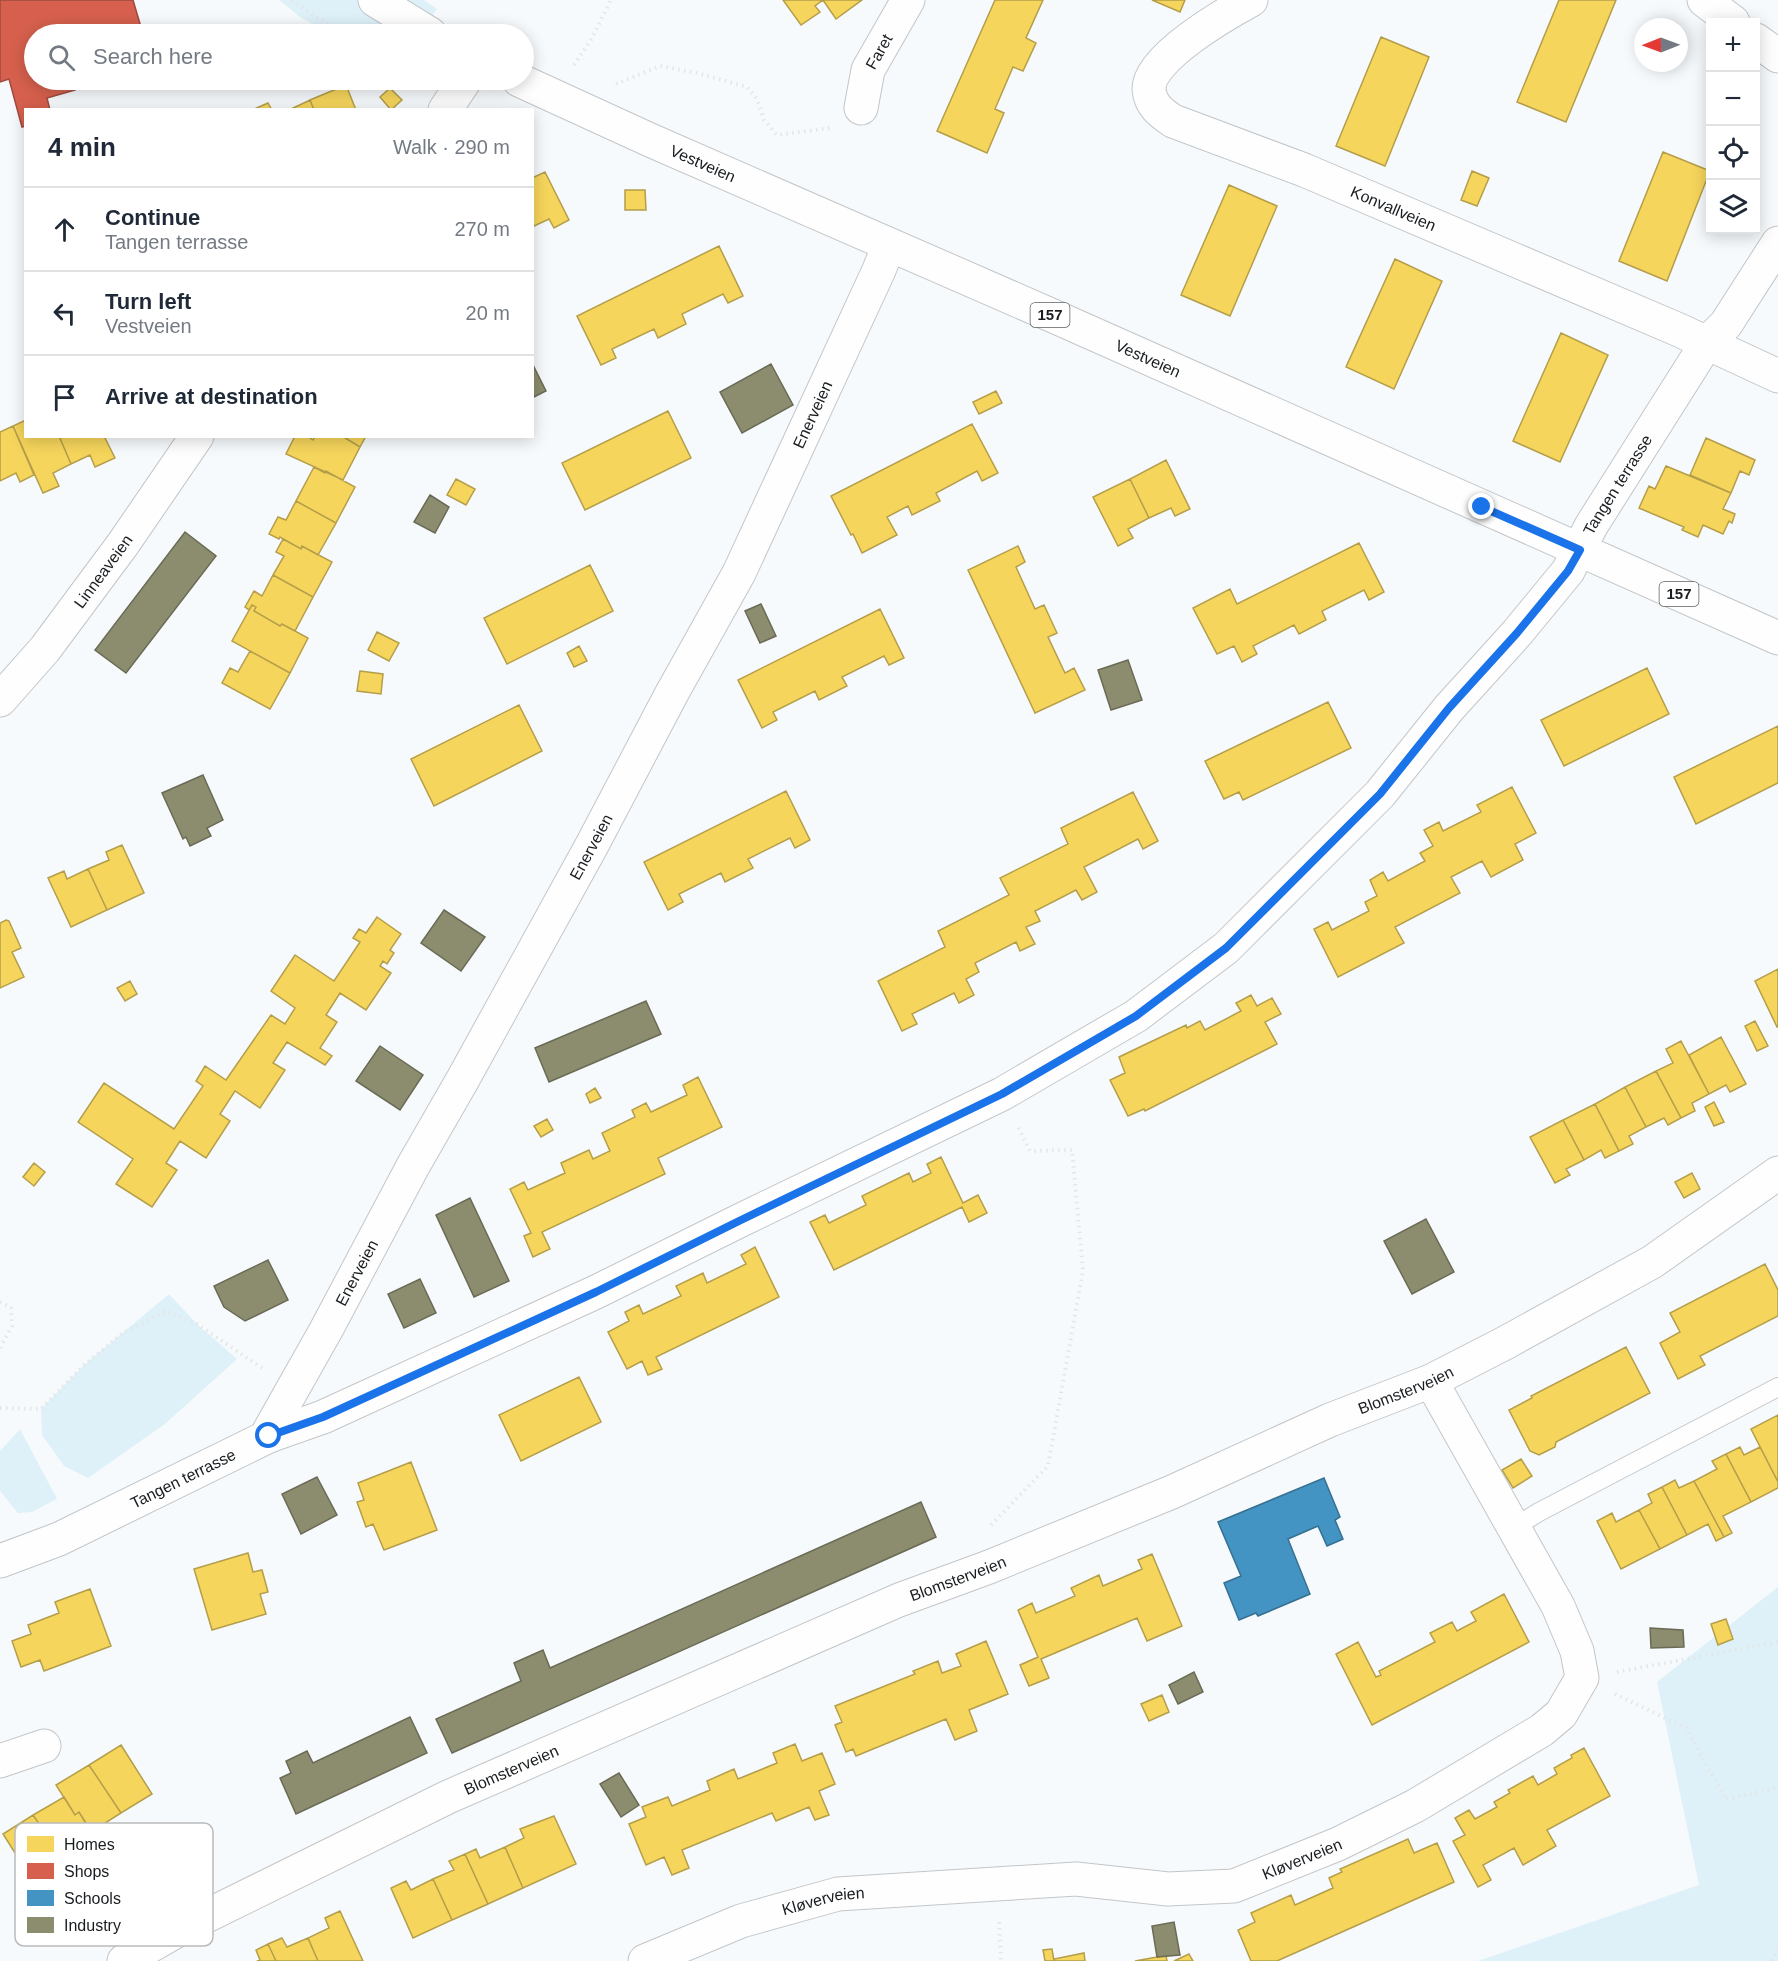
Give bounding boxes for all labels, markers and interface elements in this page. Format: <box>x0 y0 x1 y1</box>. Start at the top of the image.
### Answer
north arrow <box>1634 18 1688 72</box>
map controls <box>1706 18 1760 234</box>
button: + <box>1706 18 1760 72</box>
search box <box>24 24 534 90</box>
street label: Faret <box>862 31 896 72</box>
icon: search <box>45 41 78 74</box>
text: Search here <box>93 44 213 69</box>
button: − <box>1706 72 1760 126</box>
button: locate <box>1706 126 1760 180</box>
text: 4 min <box>48 132 116 162</box>
text: Walk · 290 m <box>393 136 510 158</box>
street label: Vestveien <box>668 142 738 185</box>
button: layers <box>1706 180 1760 234</box>
street label: Konvallveien <box>1348 183 1438 234</box>
text: Continue <box>105 205 200 230</box>
icon: ahead <box>48 213 81 246</box>
text: 270 m <box>454 218 510 240</box>
text: Tangen terrasse <box>105 231 248 253</box>
text: Turn left <box>105 289 191 314</box>
icon: left <box>48 297 81 330</box>
text: 20 m <box>466 302 510 324</box>
road number: 157 <box>1030 303 1070 327</box>
text: Vestveien <box>105 315 192 337</box>
street label: Vestveien <box>1113 337 1183 381</box>
street label: Enerveien <box>790 378 836 451</box>
icon: arrive <box>48 381 81 414</box>
text: Arrive at destination <box>105 384 318 409</box>
street label: Tangen terrasse <box>1580 432 1655 538</box>
route end <box>1468 493 1494 519</box>
street label: Linneaveien <box>71 532 136 611</box>
road number: 157 <box>1660 582 1698 606</box>
street label: Enerveien <box>567 811 616 883</box>
street label: Enerveien <box>333 1237 381 1309</box>
street label: Blomsterveien <box>1356 1363 1456 1417</box>
route start <box>255 1422 281 1448</box>
street label: Tangen terrasse <box>128 1446 239 1512</box>
street label: Blomsterveien <box>907 1553 1009 1604</box>
street label: Blomsterveien <box>461 1742 561 1798</box>
legend <box>15 1823 213 1946</box>
street label: Kløverveien <box>1260 1835 1344 1883</box>
text: Homes <box>64 1836 115 1853</box>
text: Shops <box>64 1863 109 1880</box>
street label: Kløverveien <box>780 1884 865 1918</box>
text: Schools <box>64 1890 121 1907</box>
text: Industry <box>64 1917 121 1934</box>

